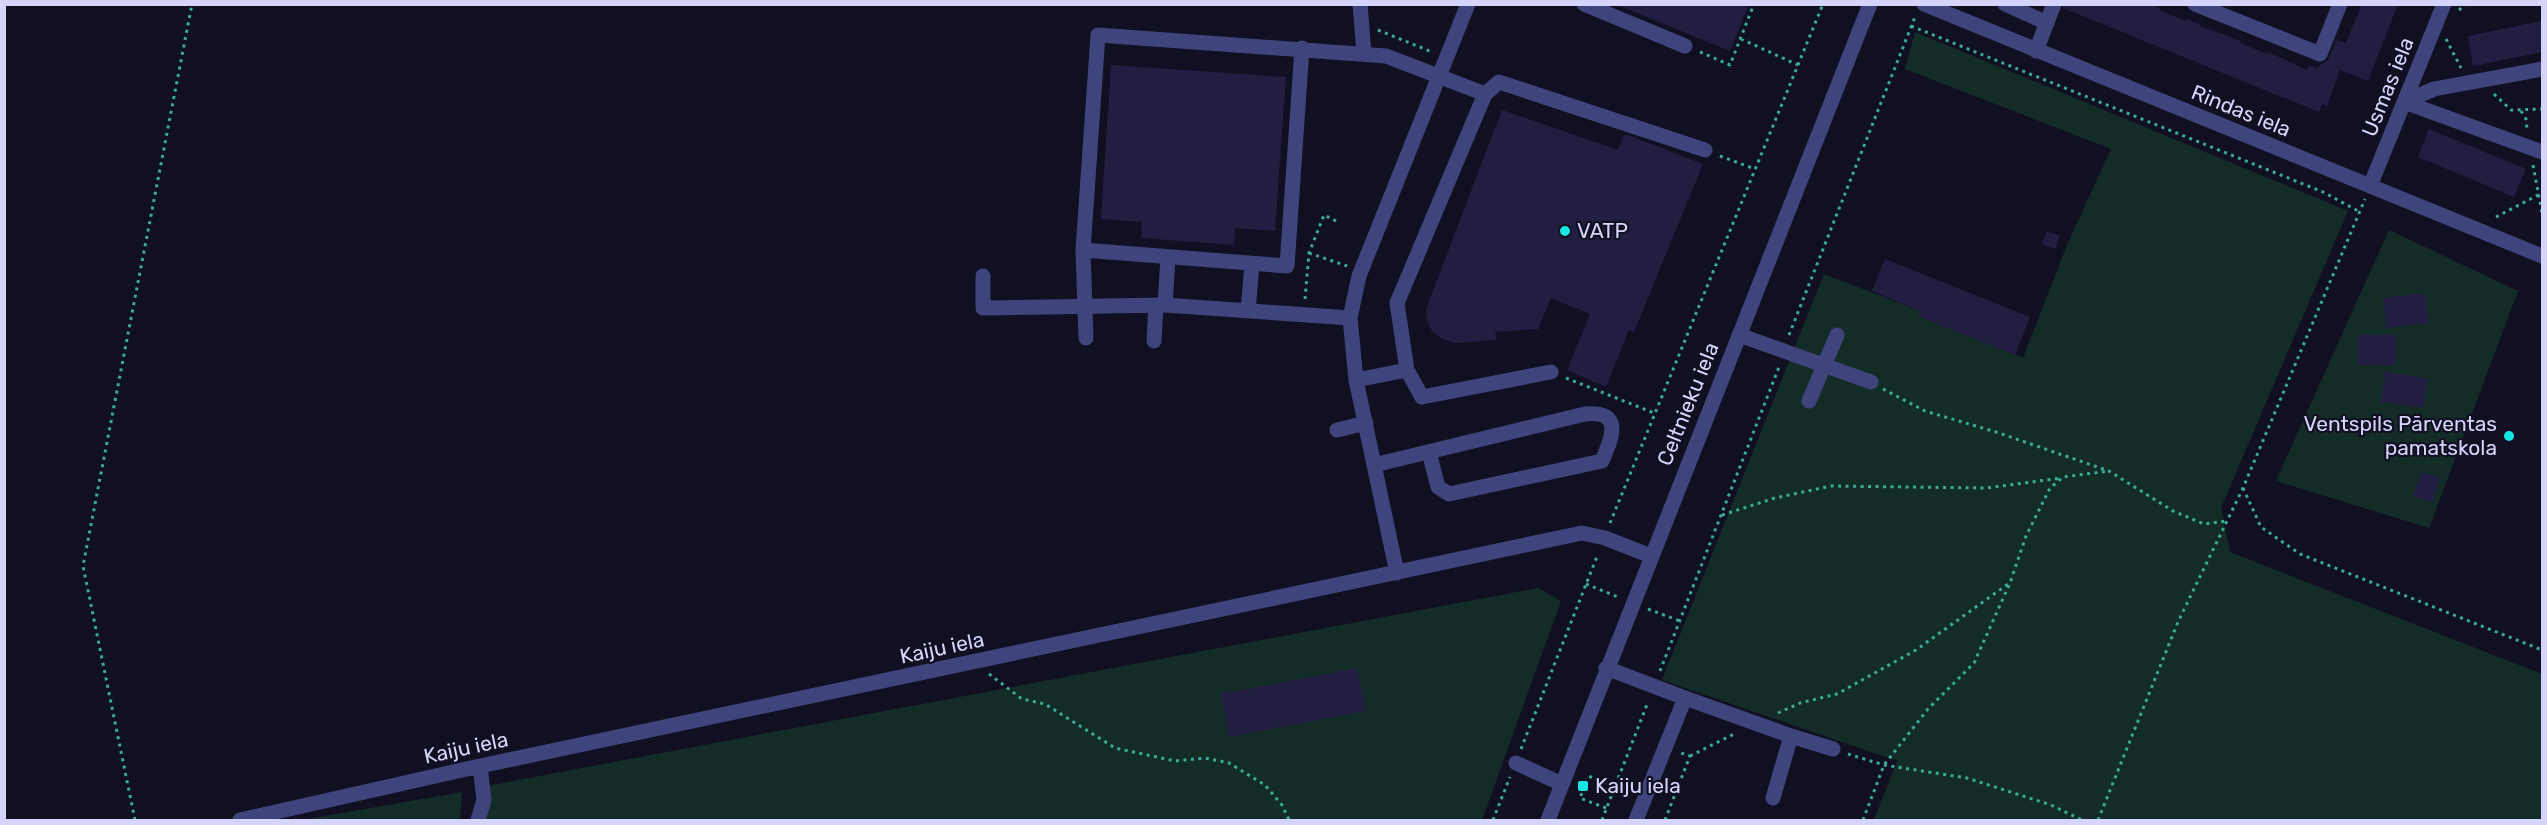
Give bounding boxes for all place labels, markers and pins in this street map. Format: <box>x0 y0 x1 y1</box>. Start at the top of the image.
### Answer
place label: VATP <box>1577 218 1628 243</box>
marker: VATP <box>1558 224 1572 238</box>
place label: Ventspils Pārventas pamatskola <box>2304 411 2497 460</box>
marker: Ventspils Pārventas pamatskola <box>2502 429 2516 443</box>
place label: Kaiju iela <box>1595 773 1681 798</box>
marker: Kaiju iela <box>1576 779 1590 793</box>

